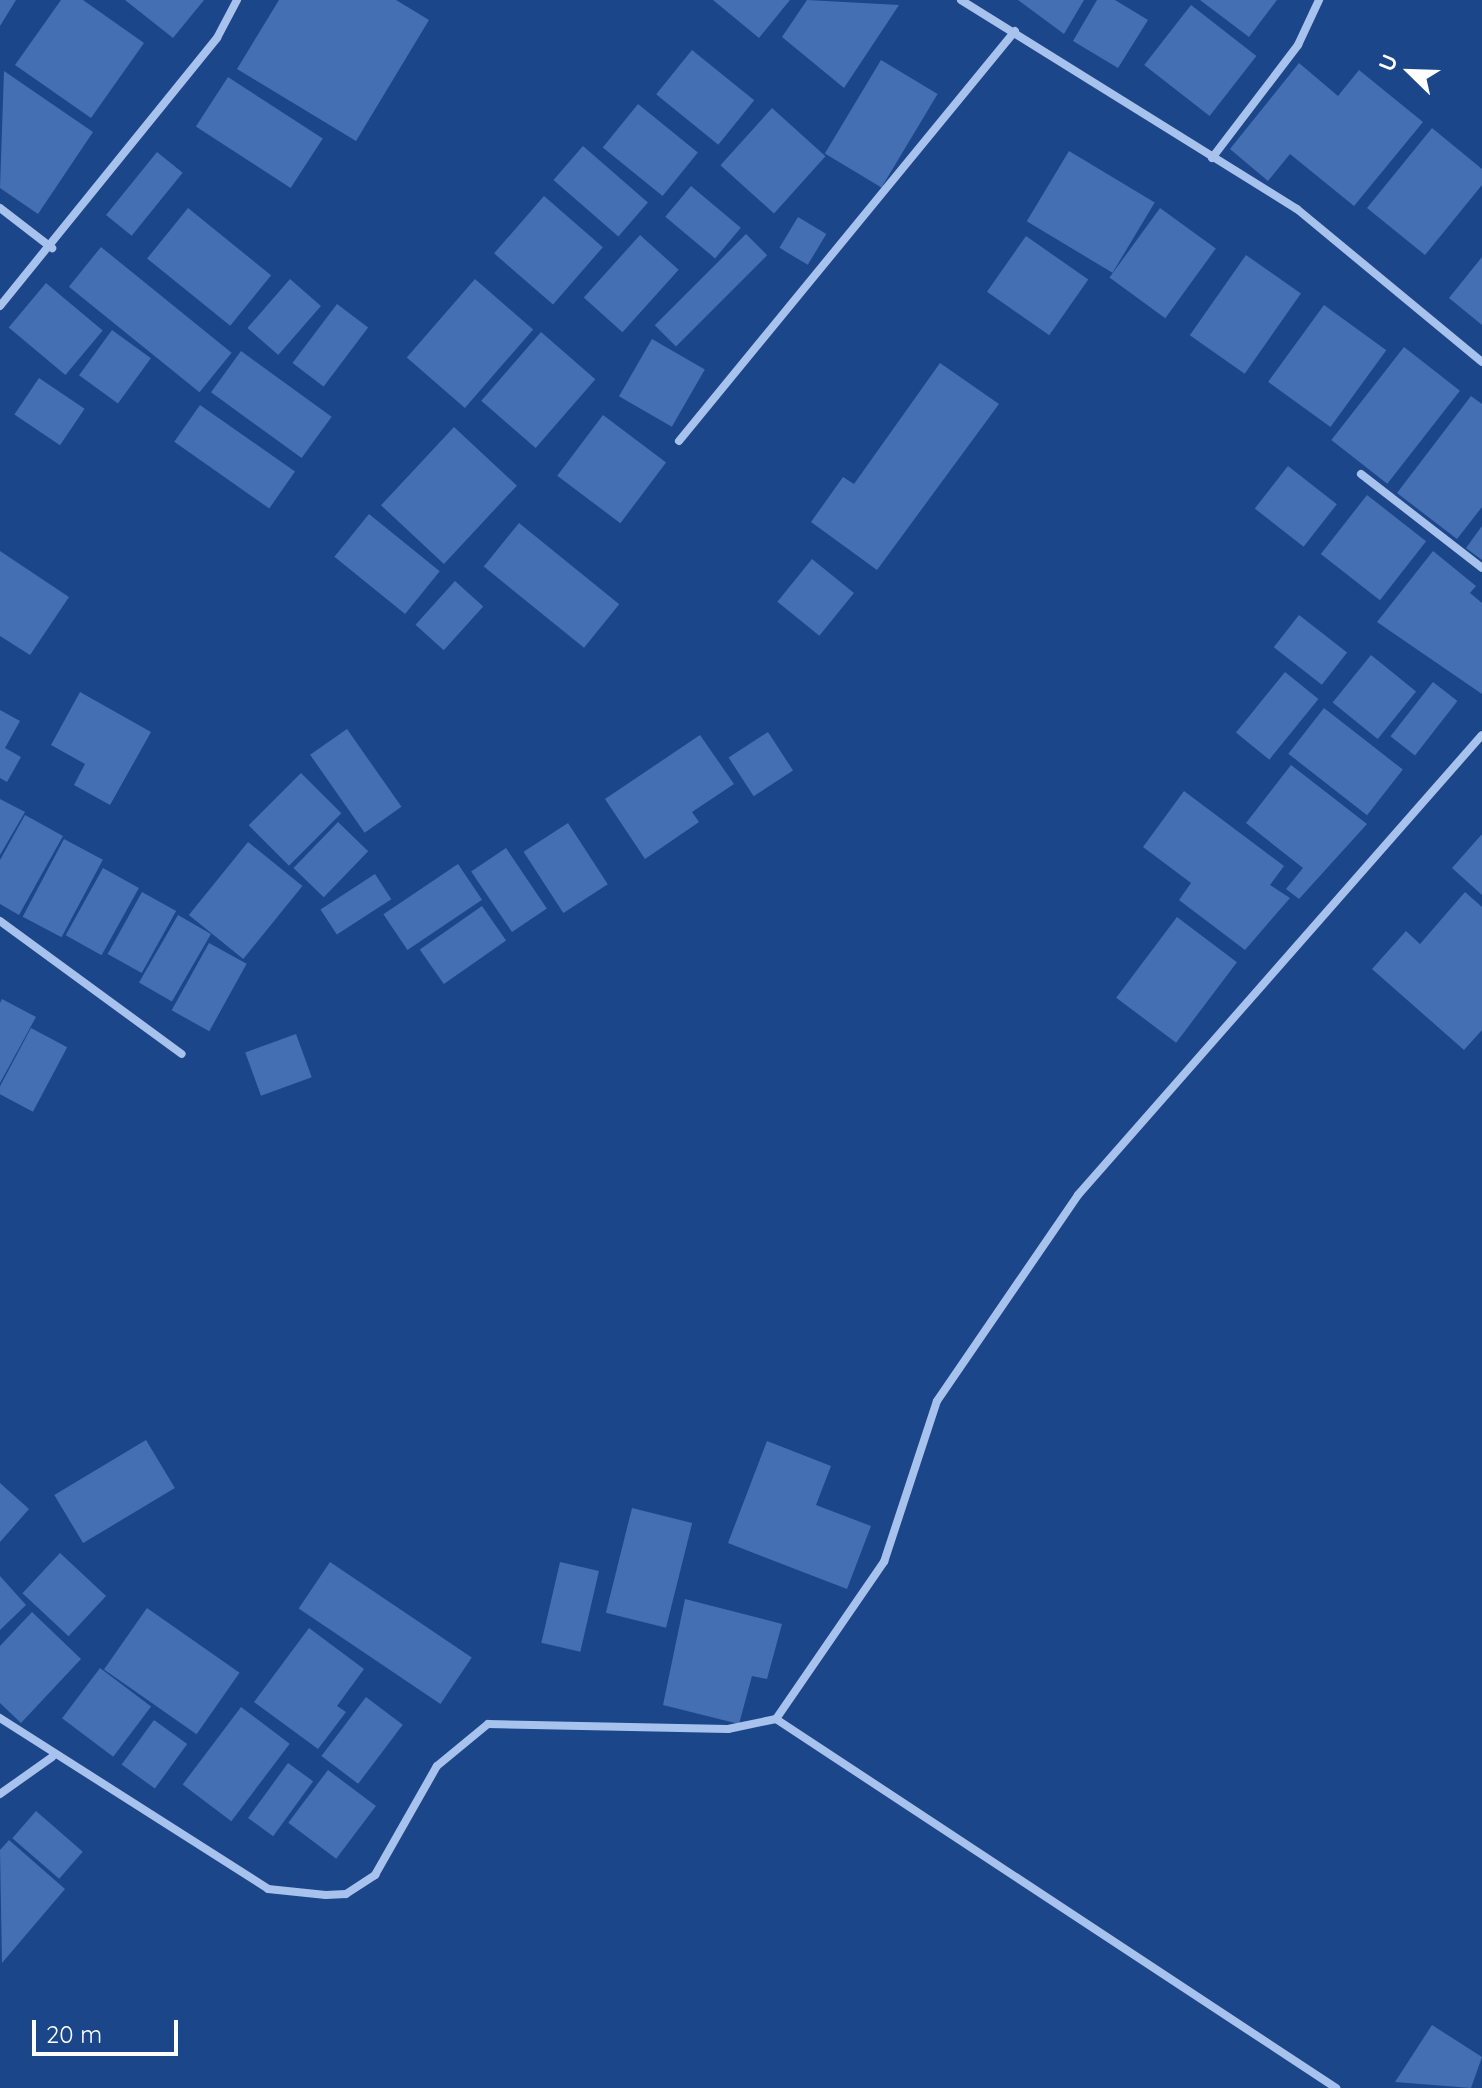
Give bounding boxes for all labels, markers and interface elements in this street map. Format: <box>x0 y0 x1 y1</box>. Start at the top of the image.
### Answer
north arrow <box>1370 32 1450 112</box>
text: U <box>1372 50 1404 75</box>
scale bar <box>36 2004 182 2054</box>
text: 20 m <box>46 2019 102 2049</box>

